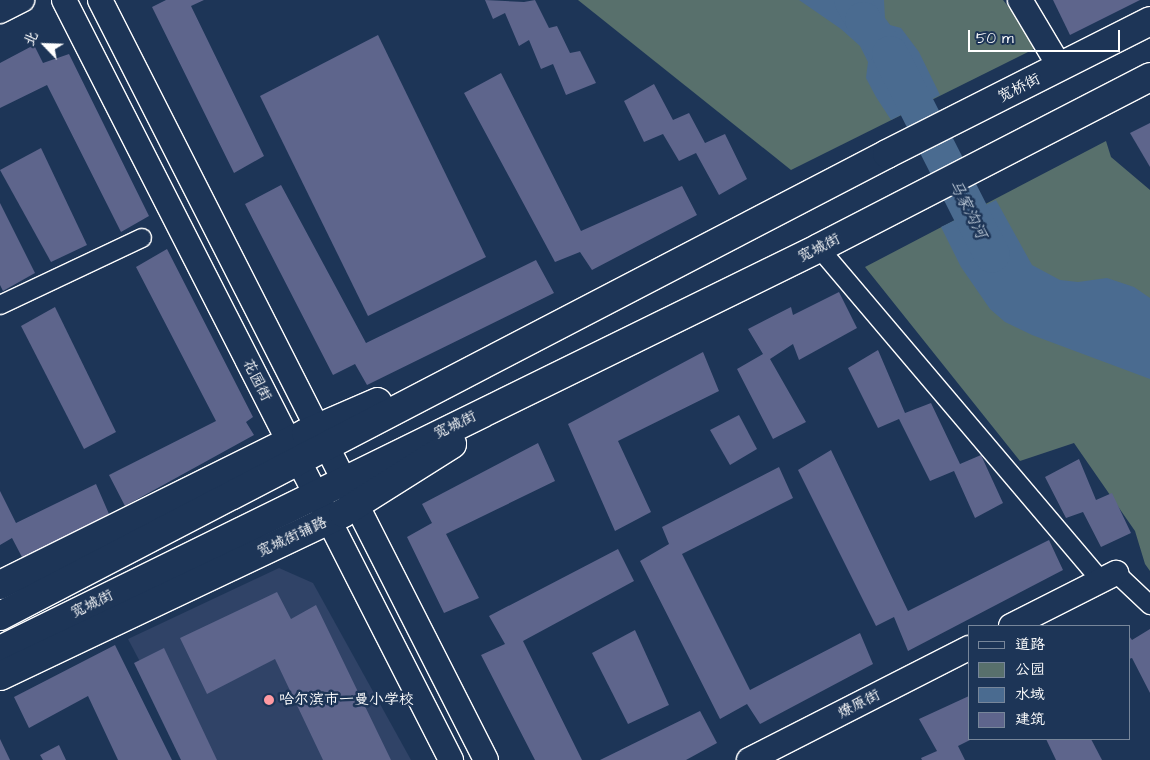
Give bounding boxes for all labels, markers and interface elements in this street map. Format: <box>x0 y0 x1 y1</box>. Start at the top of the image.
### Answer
north arrow <box>20 20 70 70</box>
scale bar <box>970 20 1122 52</box>
text: 北 <box>19 28 43 49</box>
text: 50 m <box>976 28 1014 49</box>
street label: 宽桥街 <box>995 70 1043 106</box>
water label: 马家沟河 <box>945 176 991 242</box>
street label: 宽城街 <box>795 230 843 266</box>
street label: 花园街 <box>239 356 275 404</box>
street label: 宽城街 <box>431 407 479 443</box>
street label: 宽城街辅路 <box>254 513 330 561</box>
street label: 宽城街 <box>68 586 116 622</box>
legend <box>968 625 1130 740</box>
text: 道路 <box>1015 634 1045 655</box>
text: 公园 <box>1015 659 1045 680</box>
text: 水域 <box>1015 684 1045 705</box>
street label: 燎原街 <box>835 686 883 722</box>
place label: 哈尔滨市一曼小学校 <box>279 691 414 709</box>
marker: 哈尔滨市一曼小学校 <box>263 694 275 706</box>
text: 建筑 <box>1015 709 1045 730</box>

